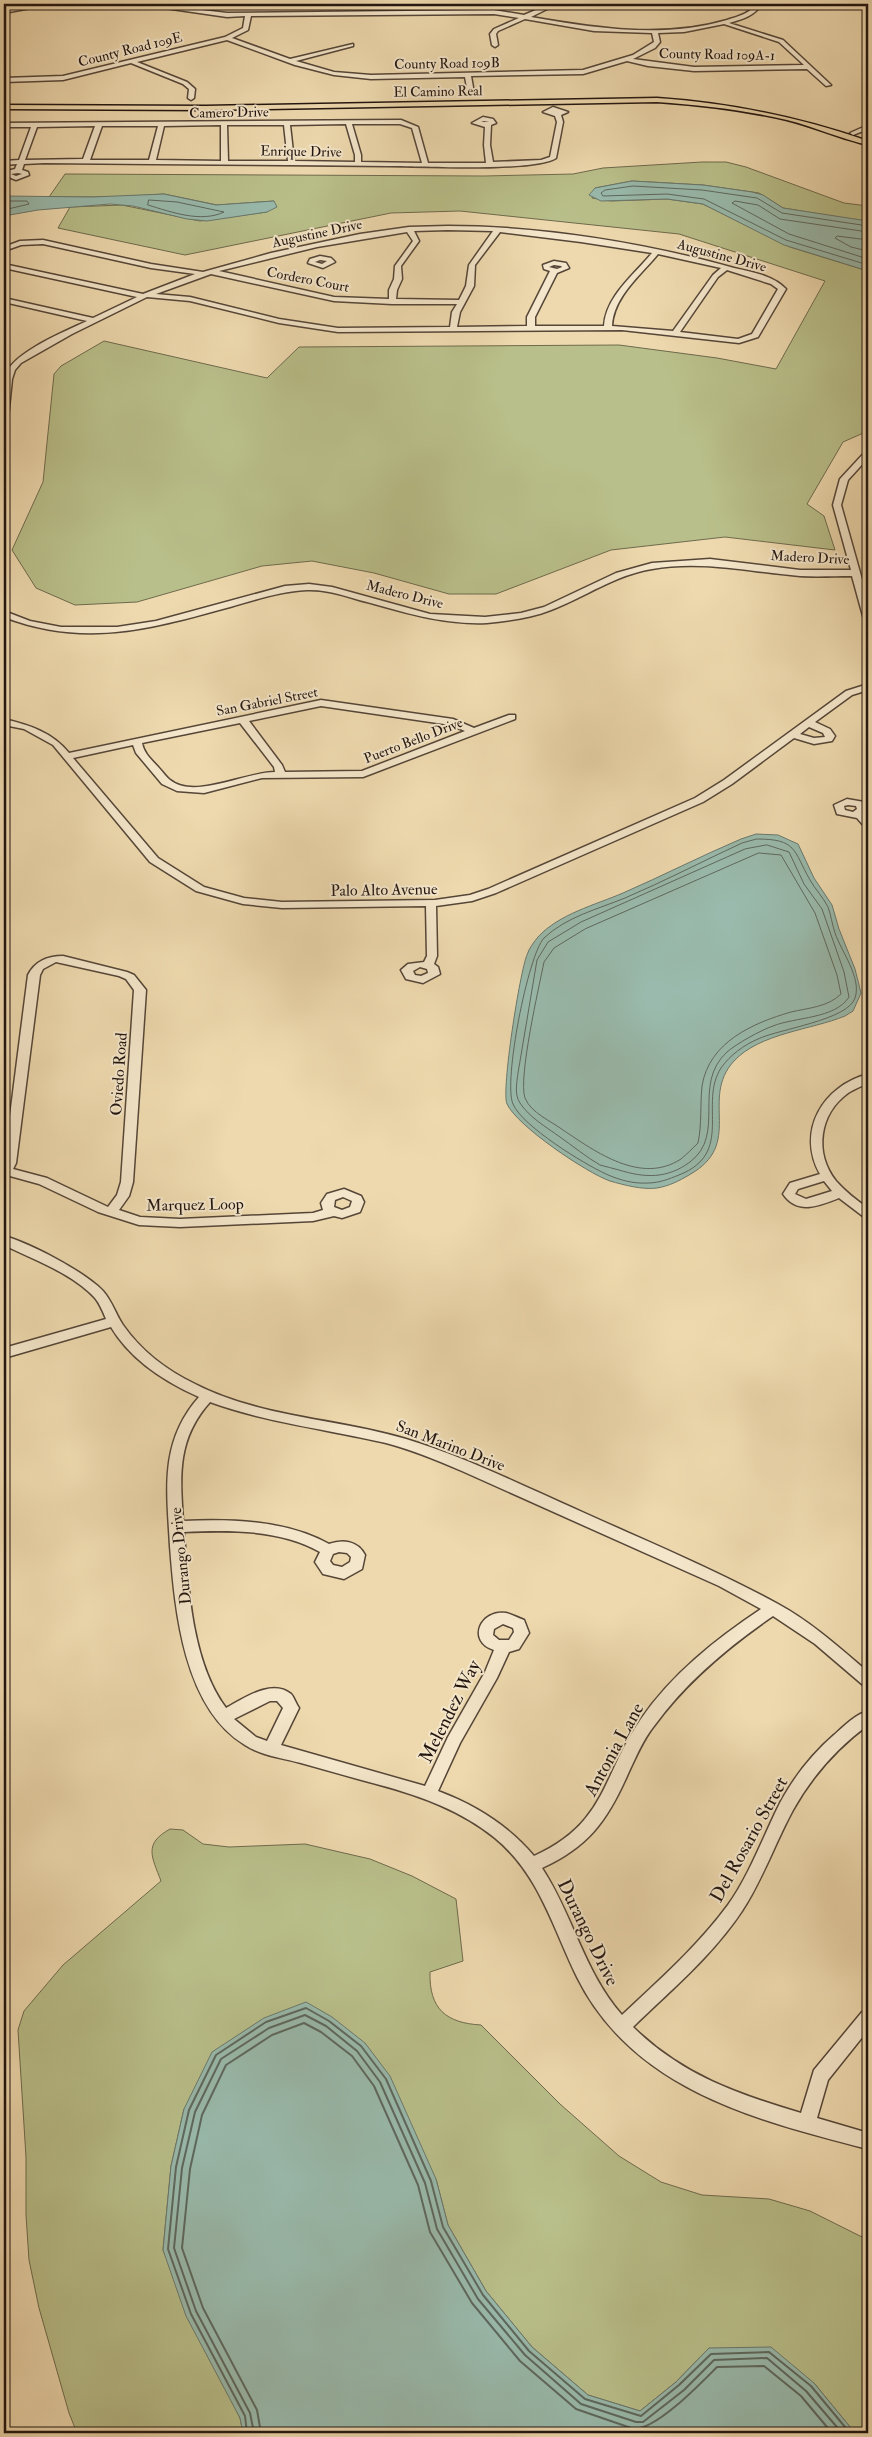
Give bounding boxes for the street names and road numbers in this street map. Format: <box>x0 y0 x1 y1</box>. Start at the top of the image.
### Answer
street label: County Road 109E <box>76 28 184 72</box>
street label: County Road 109A-1 <box>659 45 775 65</box>
street label: County Road 109B <box>394 54 500 74</box>
street label: El Camino Real <box>393 82 483 101</box>
street label: Camero Drive <box>189 103 269 122</box>
street label: Enrique Drive <box>260 142 342 161</box>
street label: Augustine Drive <box>270 216 364 252</box>
street label: Augustine Drive <box>675 235 768 276</box>
street label: Cordero Court <box>265 263 351 296</box>
street label: Madero Drive <box>770 547 850 568</box>
street label: Madero Drive <box>365 577 445 612</box>
street label: San Gabriel Street <box>215 683 320 720</box>
street label: Puerto Bello Drive <box>361 714 465 767</box>
street label: Palo Alto Avenue <box>330 879 438 901</box>
street label: Oviedo Road <box>106 1032 132 1116</box>
street label: Marquez Loop <box>146 1194 244 1217</box>
street label: San Marino Drive <box>393 1416 508 1476</box>
street label: Durango Drive <box>166 1506 196 1606</box>
street label: Melendez Way <box>414 1655 486 1767</box>
street label: Antonia Lane <box>578 1699 649 1801</box>
street label: Del Rosario Street <box>704 1772 793 1907</box>
street label: Durango Drive <box>552 1875 624 1990</box>

